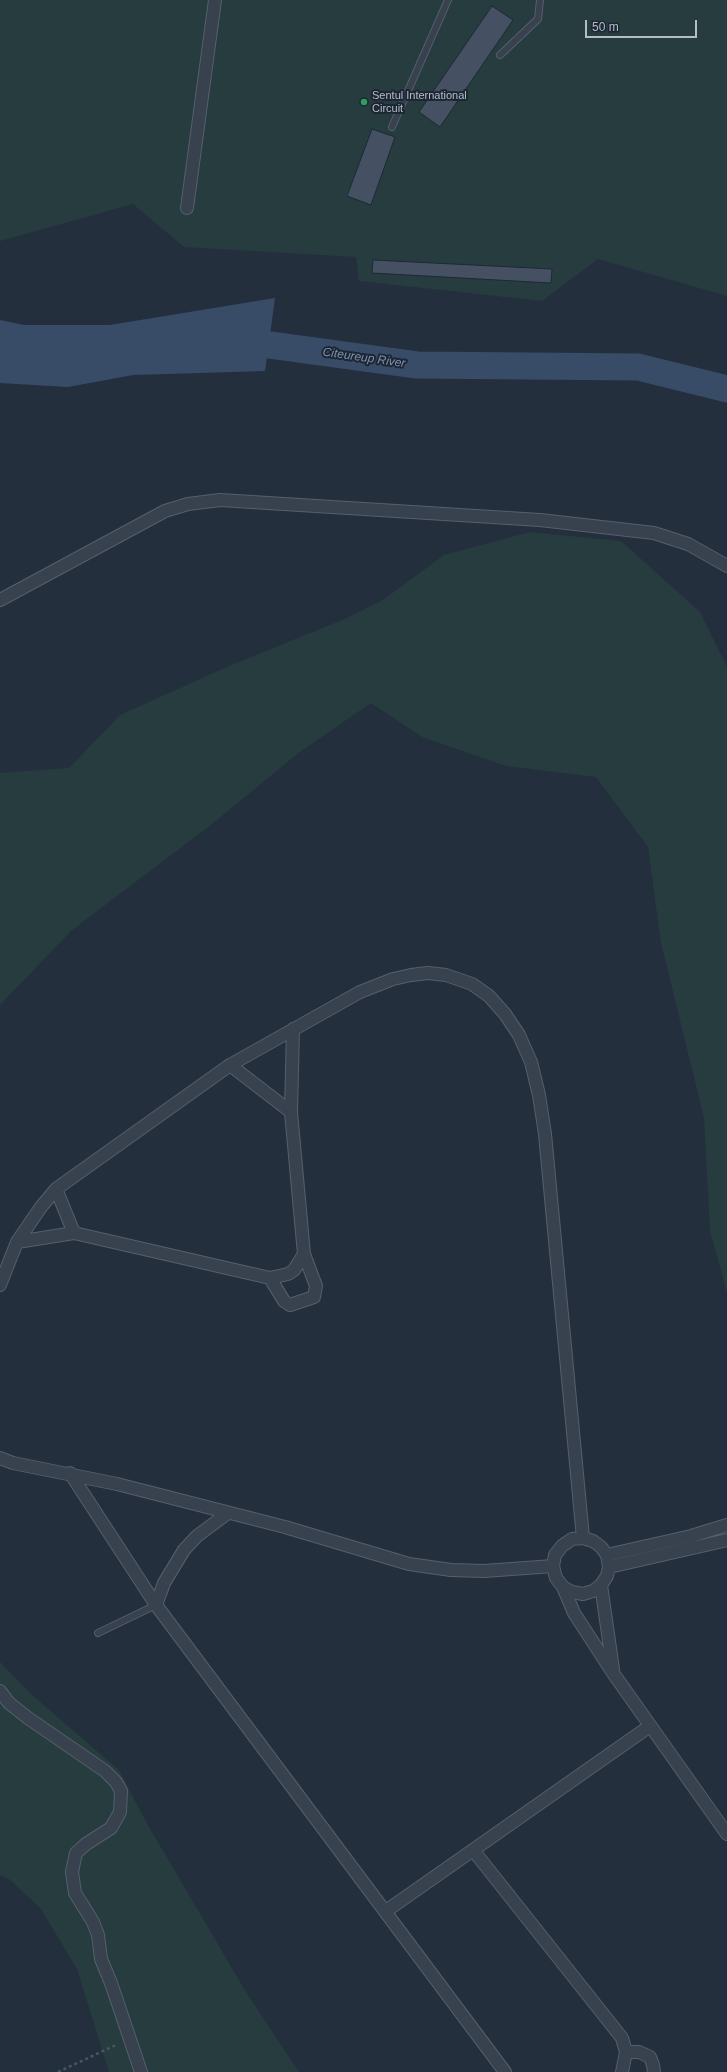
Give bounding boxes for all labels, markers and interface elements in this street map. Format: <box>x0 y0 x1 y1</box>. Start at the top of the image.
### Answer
scale bar <box>587 12 699 38</box>
text: 50 m <box>592 20 619 34</box>
place label: Sentul International Circuit <box>372 89 467 115</box>
marker: Sentul International Circuit <box>359 97 369 107</box>
water label: Citeureup River <box>322 345 406 371</box>

